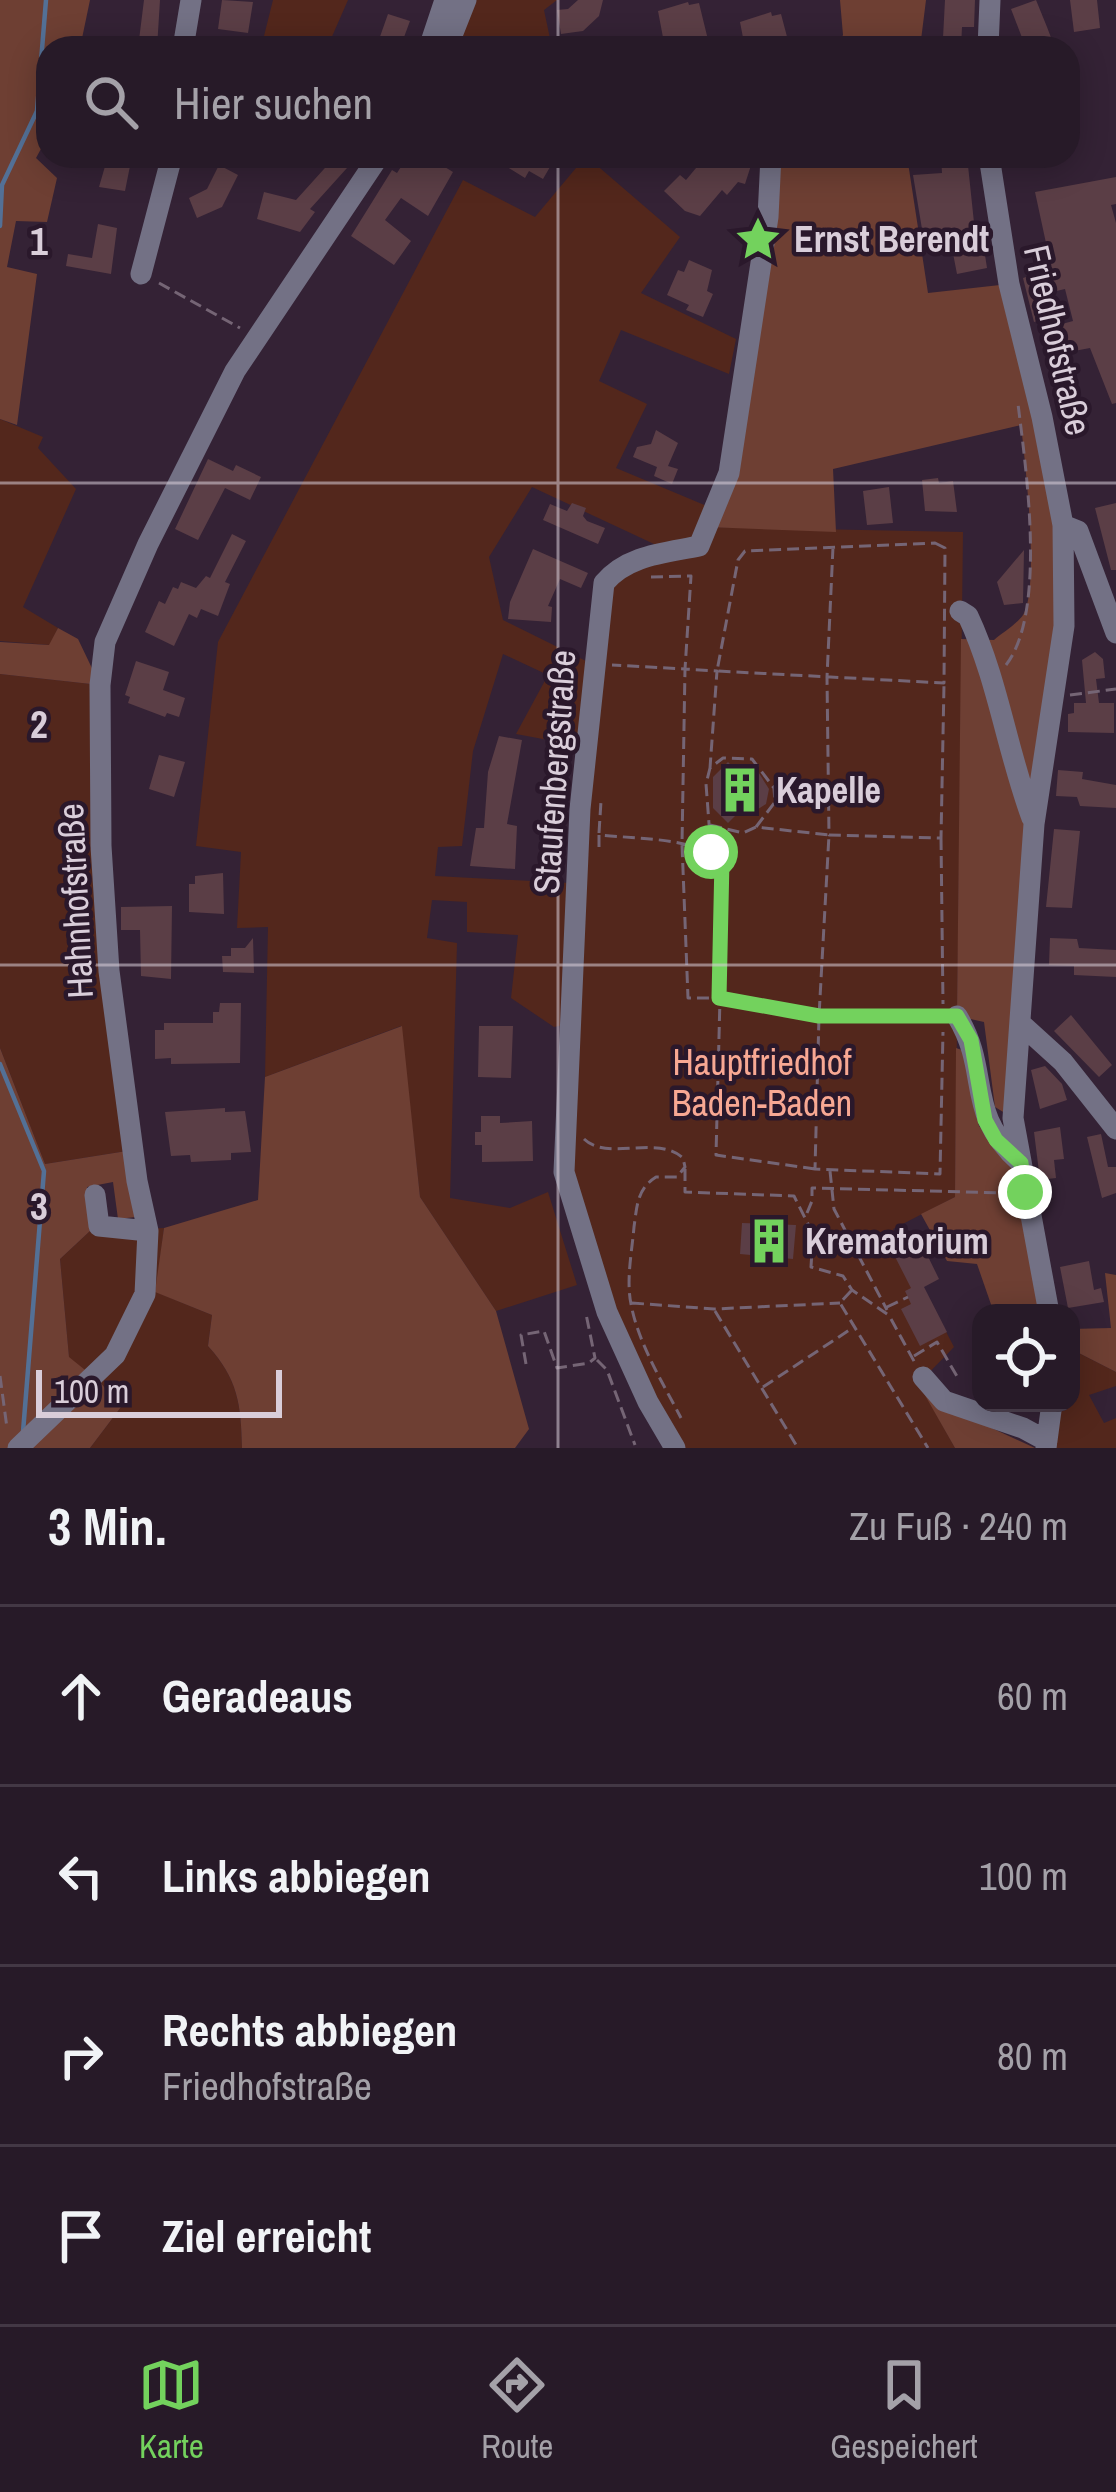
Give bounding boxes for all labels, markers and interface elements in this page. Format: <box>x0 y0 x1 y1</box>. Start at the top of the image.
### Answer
search box <box>36 36 1080 168</box>
icon: search <box>78 69 144 135</box>
text: Hier suchen <box>174 72 373 133</box>
place icon: Ernst Berendt <box>733 214 783 264</box>
text: 1 <box>30 215 48 267</box>
place label: Ernst Berendt <box>794 215 989 263</box>
street label: Friedhofstraße <box>1013 240 1103 440</box>
street label: Staufenbergstraße <box>522 648 586 896</box>
text: 2 <box>30 698 48 750</box>
building icon: Kapelle <box>715 765 765 815</box>
place label: Kapelle <box>776 766 881 814</box>
street label: Hahnhofstraße <box>46 802 104 1000</box>
route start <box>684 825 738 879</box>
park label: Hauptfriedhof Baden-Baden <box>672 1038 852 1127</box>
route end <box>998 1165 1052 1219</box>
text: 3 <box>30 1180 48 1232</box>
building icon: Krematorium <box>744 1216 794 1266</box>
place label: Krematorium <box>805 1217 989 1265</box>
map controls <box>972 1304 1080 1412</box>
button: locate <box>972 1304 1080 1412</box>
scale bar <box>36 1364 282 1417</box>
text: 100 m <box>54 1369 129 1413</box>
text: 3 Min. <box>48 1492 167 1561</box>
text: Zu Fuß · 240 m <box>849 1500 1068 1552</box>
icon: ahead <box>48 1663 114 1729</box>
text: Geradeaus <box>162 1665 353 1726</box>
text: 60 m <box>997 1670 1068 1722</box>
icon: left <box>48 1843 114 1909</box>
text: Links abbiegen <box>162 1845 431 1906</box>
text: 100 m <box>979 1850 1068 1902</box>
text: Rechts abbiegen <box>162 1999 457 2060</box>
icon: right <box>48 2023 114 2089</box>
text: 80 m <box>997 2030 1068 2082</box>
text: Friedhofstraße <box>162 2060 372 2112</box>
icon: arrive <box>48 2203 114 2269</box>
text: Ziel erreicht <box>162 2205 371 2266</box>
tab: Karte <box>138 2352 204 2468</box>
tab: Route <box>481 2352 553 2468</box>
tab: Gespeichert <box>830 2352 978 2468</box>

